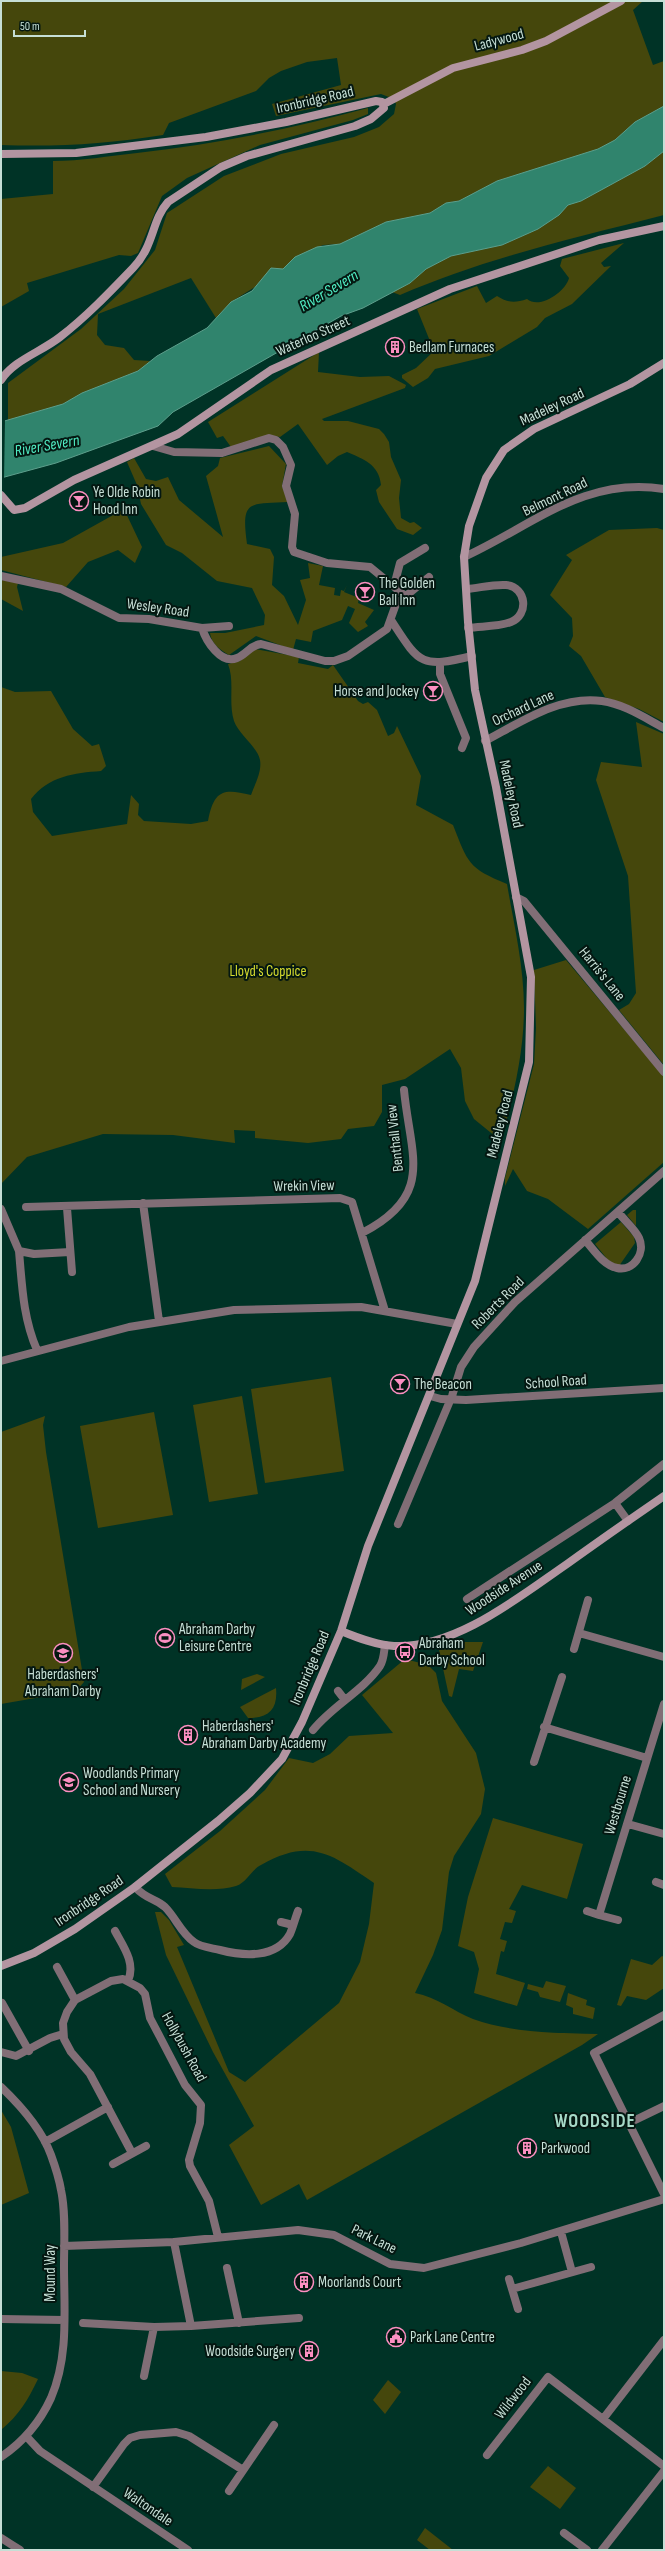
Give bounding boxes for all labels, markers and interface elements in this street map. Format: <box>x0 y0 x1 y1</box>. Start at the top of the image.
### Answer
scale bar <box>14 12 85 38</box>
text: 50 m <box>20 19 40 34</box>
street label: Ladywood <box>472 24 526 56</box>
street label: Ironbridge Road <box>275 82 355 118</box>
water label: River Severn <box>296 266 362 316</box>
street label: Waterloo Street <box>273 311 353 361</box>
building icon: Bedlam Furnaces <box>384 336 406 358</box>
place label: Bedlam Furnaces <box>409 338 494 357</box>
street label: Madeley Road <box>517 384 587 430</box>
water label: River Severn <box>13 431 81 461</box>
street label: Belmont Road <box>519 473 591 521</box>
place label: Ye Olde Robin Hood Inn <box>93 483 160 519</box>
bar icon: Ye Olde Robin Hood Inn <box>68 490 90 512</box>
place label: The Golden Ball Inn <box>379 574 435 610</box>
bar icon: The Golden Ball Inn <box>354 581 376 603</box>
street label: Wesley Road <box>126 594 190 622</box>
bar icon: Horse and Jockey <box>422 680 444 702</box>
place label: Horse and Jockey <box>334 682 419 701</box>
street label: Orchard Lane <box>489 685 557 731</box>
street label: Madeley Road <box>495 758 527 830</box>
street label: Harris's Lane <box>574 943 630 1005</box>
park label: Lloyd's Coppice <box>229 962 307 981</box>
street label: Madeley Road <box>482 1088 518 1160</box>
street label: Benthall View <box>382 1103 408 1173</box>
street label: Wrekin View <box>273 1176 335 1196</box>
street label: Roberts Road <box>468 1273 528 1333</box>
street label: School Road <box>525 1370 587 1394</box>
bar icon: The Beacon <box>389 1373 411 1395</box>
place label: The Beacon <box>414 1375 472 1394</box>
street label: Woodside Avenue <box>462 1556 546 1620</box>
place label: Abraham Darby Leisure Centre <box>178 1620 255 1656</box>
sports icon: Abraham Darby Leisure Centre <box>154 1627 176 1649</box>
street label: Ironbridge Road <box>286 1628 334 1708</box>
place label: Abraham Darby School <box>418 1634 485 1670</box>
bus stop icon: Abraham Darby School <box>394 1641 416 1663</box>
school or university icon: Haberdashers' Abraham Darby <box>52 1642 74 1664</box>
place label: Haberdashers' Abraham Darby <box>24 1665 101 1701</box>
place label: Haberdashers' Abraham Darby Academy <box>201 1717 327 1753</box>
building icon: Haberdashers' Abraham Darby Academy <box>177 1724 199 1746</box>
place label: Woodlands Primary School and Nursery <box>83 1764 180 1800</box>
school or university icon: Woodlands Primary School and Nursery <box>58 1771 80 1793</box>
street label: Westbourne <box>600 1773 636 1837</box>
street label: Ironbridge Road <box>51 1871 127 1931</box>
street label: Hollybush Road <box>157 2009 211 2085</box>
district label: WOODSIDE <box>554 2110 636 2133</box>
building icon: Parkwood <box>516 2137 538 2159</box>
place label: Parkwood <box>541 2139 590 2158</box>
street label: Park Lane <box>348 2220 400 2258</box>
street label: Mound Way <box>41 2244 60 2302</box>
building icon: Moorlands Court <box>293 2271 315 2293</box>
place label: Moorlands Court <box>318 2273 402 2292</box>
public building icon: Park Lane Centre <box>385 2326 407 2348</box>
place label: Park Lane Centre <box>410 2328 495 2347</box>
building icon: Woodside Surgery <box>298 2340 320 2362</box>
place label: Woodside Surgery <box>205 2342 295 2361</box>
street label: Wildwood <box>491 2373 535 2423</box>
street label: Waltondale <box>120 2483 176 2531</box>

